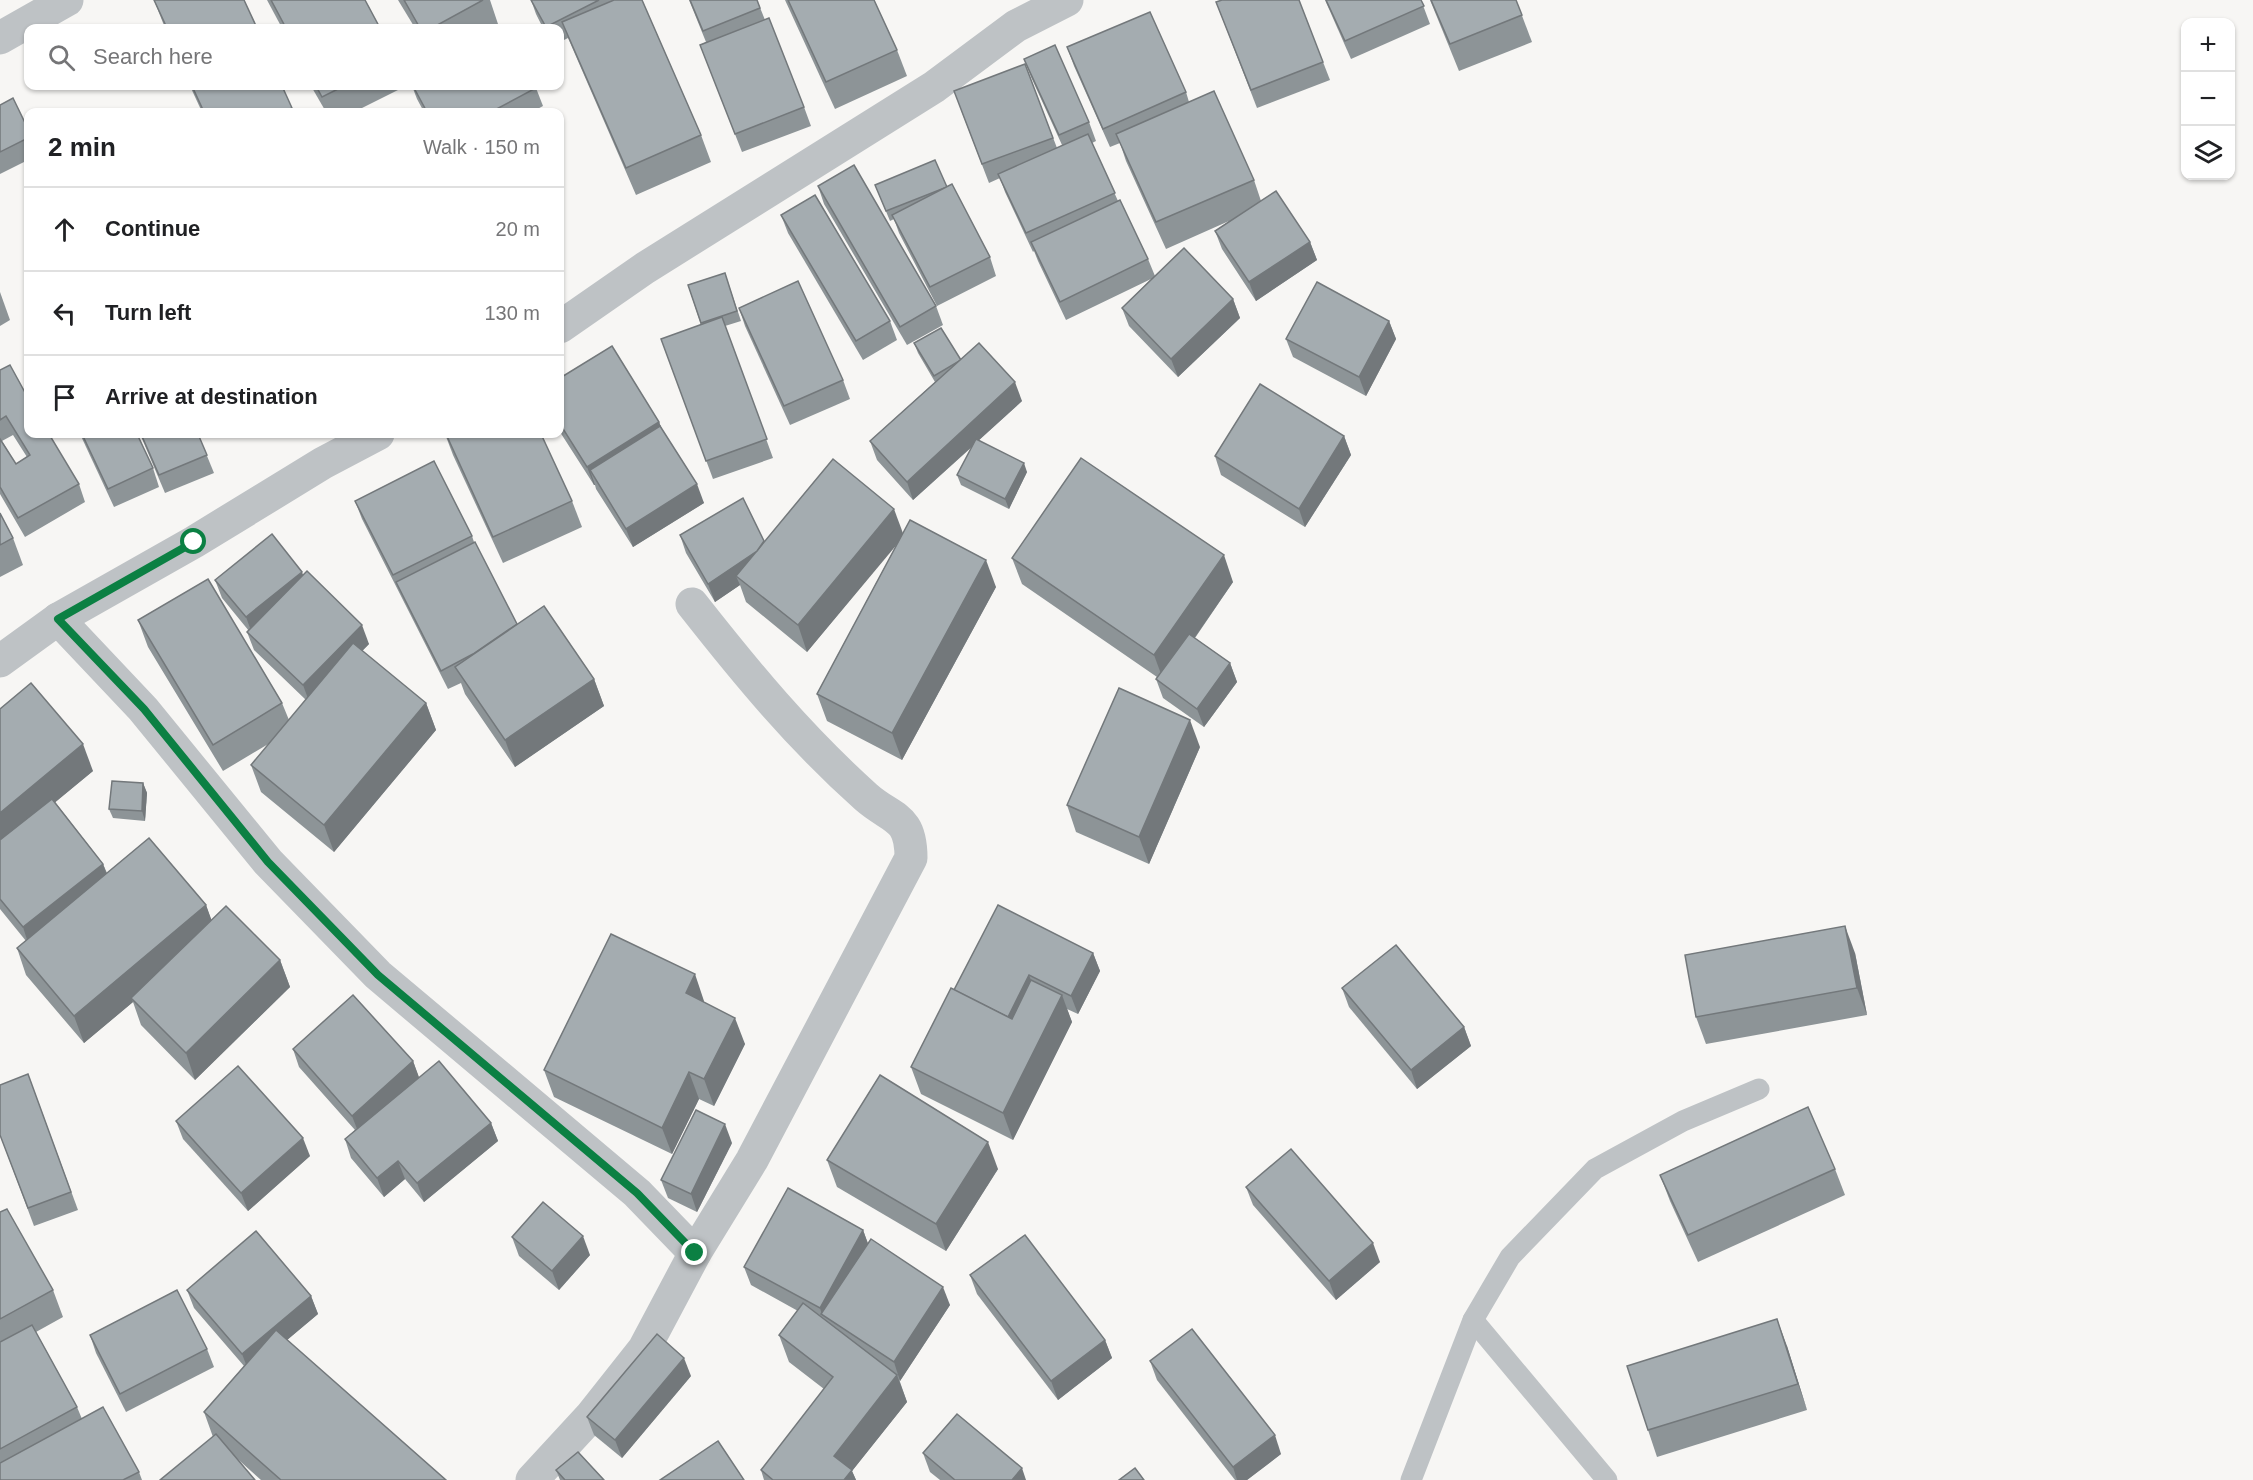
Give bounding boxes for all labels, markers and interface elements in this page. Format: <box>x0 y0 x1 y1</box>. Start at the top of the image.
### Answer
map controls <box>2181 18 2235 180</box>
button: + <box>2181 18 2235 72</box>
search box <box>24 24 564 90</box>
icon: search <box>45 41 78 74</box>
text: Search here <box>93 44 213 69</box>
button: − <box>2181 72 2235 126</box>
button: layers <box>2181 126 2235 180</box>
text: 2 min <box>48 132 116 162</box>
text: Walk · 150 m <box>423 136 540 158</box>
icon: ahead <box>48 213 81 246</box>
text: Continue <box>105 216 200 241</box>
text: 20 m <box>496 218 540 240</box>
icon: left <box>48 297 81 330</box>
text: Turn left <box>105 300 191 325</box>
text: 130 m <box>484 302 540 324</box>
icon: arrive <box>48 381 81 414</box>
text: Arrive at destination <box>105 384 318 409</box>
route start <box>180 528 206 554</box>
route end <box>681 1239 707 1265</box>

